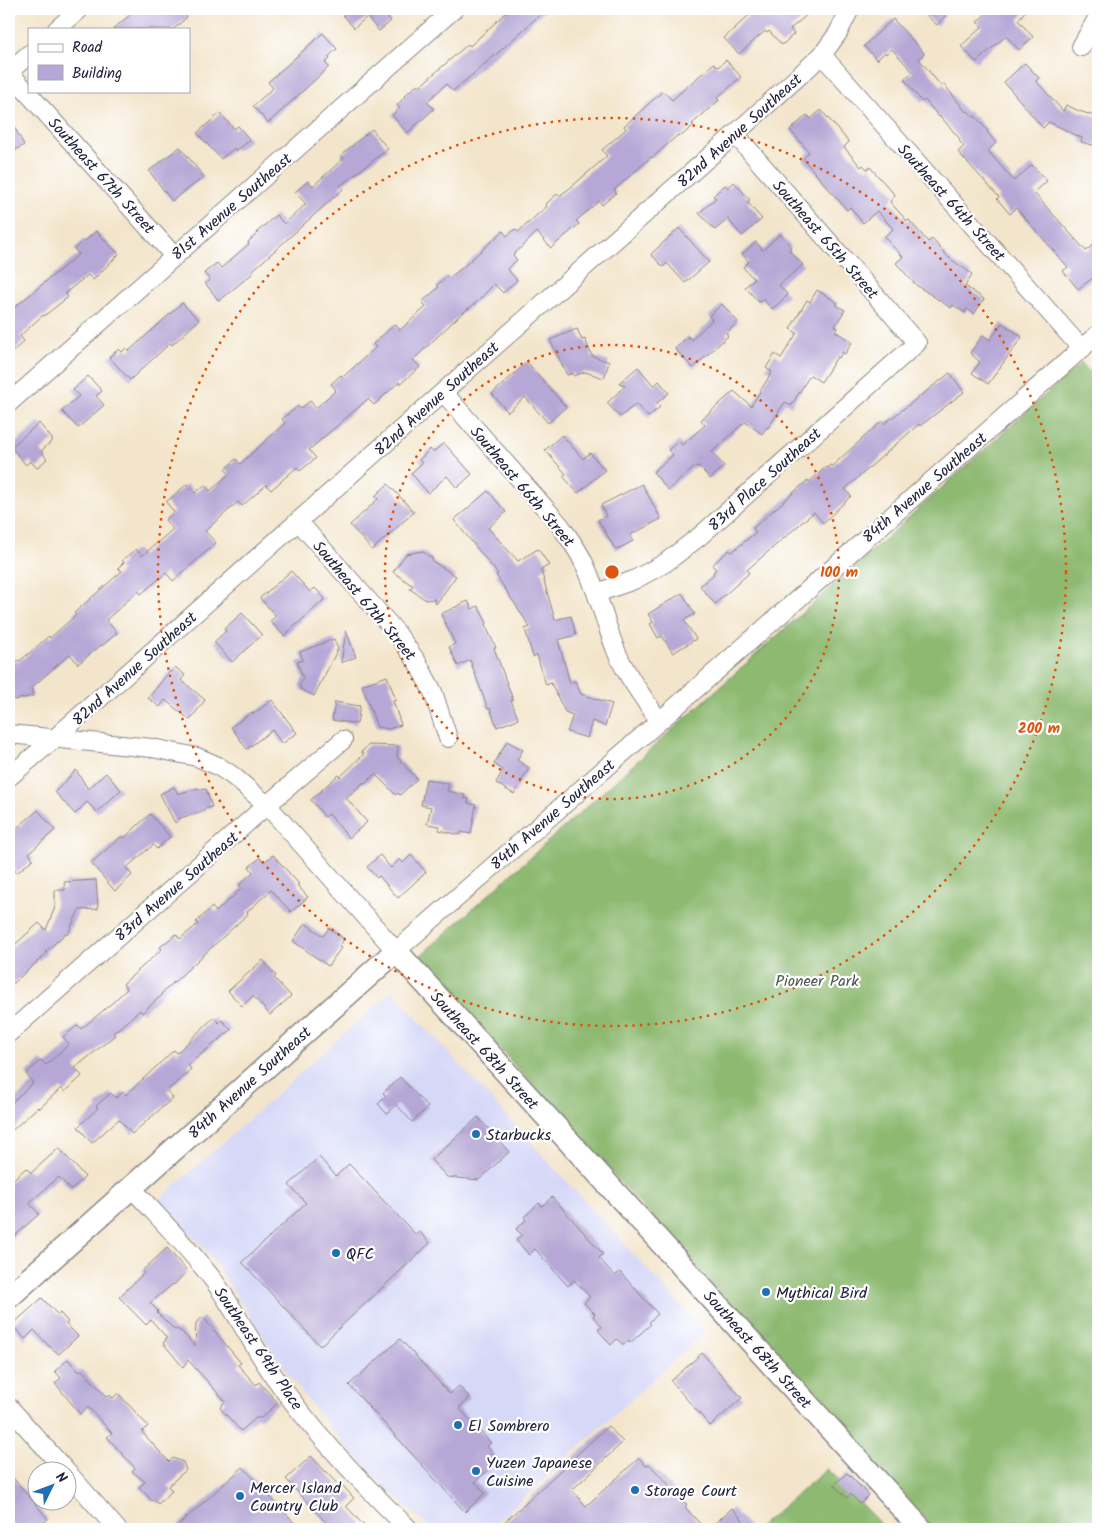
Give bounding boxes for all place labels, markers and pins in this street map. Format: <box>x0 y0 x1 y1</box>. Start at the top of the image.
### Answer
centre of rings <box>603 563 621 581</box>
place label: Starbucks <box>486 1123 551 1148</box>
marker: Starbucks <box>470 1128 482 1140</box>
place label: QFC <box>346 1242 374 1267</box>
marker: QFC <box>330 1247 342 1259</box>
place label: Mythical Bird <box>776 1281 868 1306</box>
marker: Mythical Bird <box>760 1286 772 1298</box>
place label: El Sombrero <box>468 1414 550 1439</box>
marker: El Sombrero <box>452 1419 464 1431</box>
place label: Yuzen Japanese Cuisine <box>486 1451 592 1494</box>
marker: Yuzen Japanese Cuisine <box>470 1465 482 1477</box>
place label: Mercer Island Country Club <box>250 1476 342 1519</box>
place label: Storage Court <box>645 1479 738 1504</box>
marker: Storage Court <box>629 1484 641 1496</box>
marker: Mercer Island Country Club <box>234 1490 246 1502</box>

